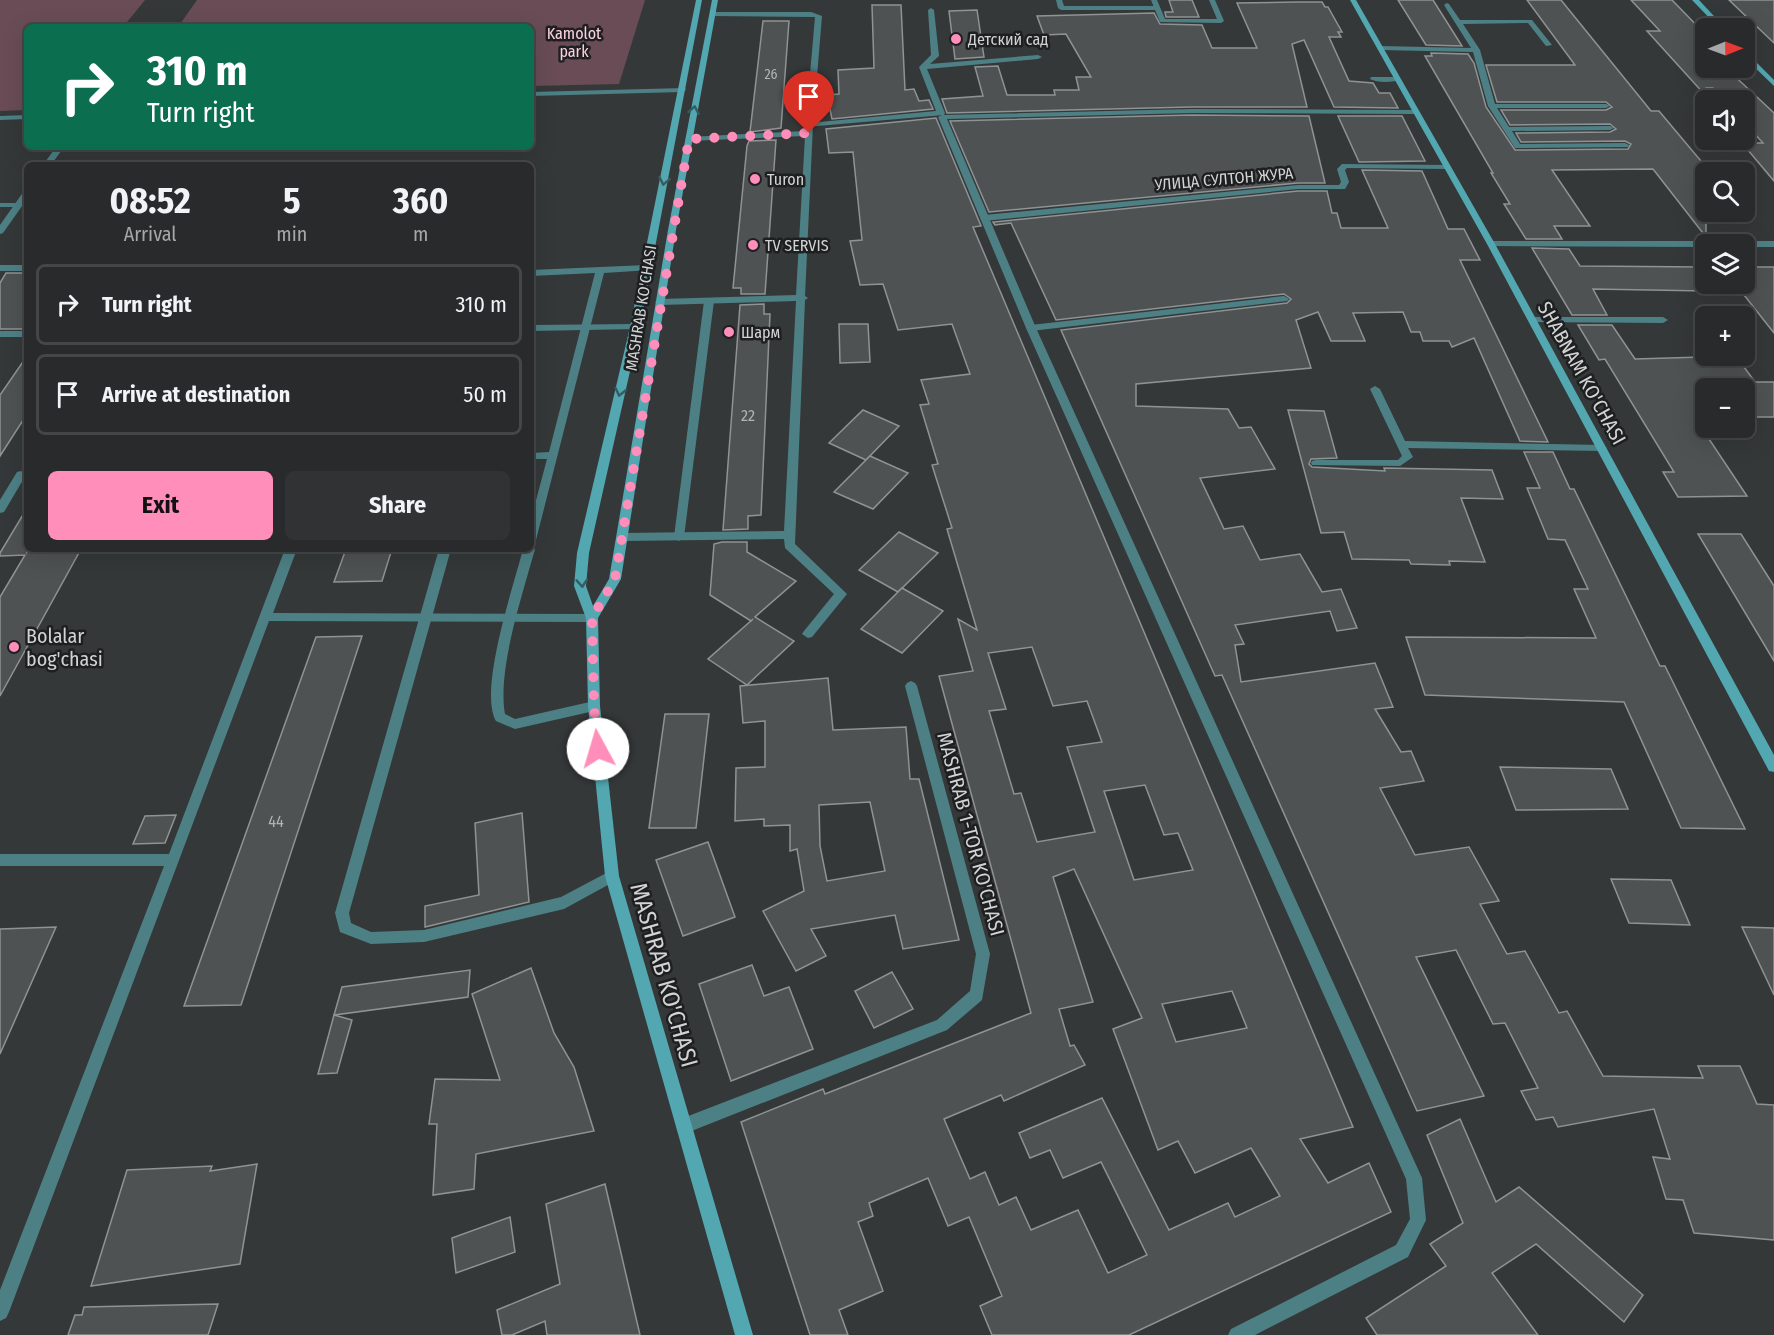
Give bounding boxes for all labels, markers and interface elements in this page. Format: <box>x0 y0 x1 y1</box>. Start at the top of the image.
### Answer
north arrow <box>1695 18 1755 78</box>
map controls <box>1695 18 1755 438</box>
park label: Kamolot park <box>547 24 602 61</box>
place label: Детский сад <box>967 30 1048 49</box>
marker: Детский сад <box>949 32 963 46</box>
text: 310 m <box>147 46 248 96</box>
icon: right <box>48 48 126 126</box>
house number: 26 <box>764 66 778 83</box>
pin <box>783 71 834 133</box>
icon: arrive <box>792 80 825 113</box>
button: sound <box>1695 90 1755 150</box>
text: Turn right <box>147 97 255 129</box>
one-way arrow <box>687 106 700 116</box>
button: search <box>1695 162 1755 222</box>
street label: УЛИЦА СУЛТОН ЖУРА <box>1153 163 1295 195</box>
place label: Turon <box>767 170 804 189</box>
marker: Turon <box>748 172 762 186</box>
one-way arrow <box>658 176 671 186</box>
text: 08:52 <box>110 179 191 223</box>
text: 5 <box>283 179 301 223</box>
text: 360 <box>393 179 448 223</box>
text: Arrival <box>124 222 177 246</box>
text: min <box>276 222 307 246</box>
text: m <box>413 222 428 246</box>
button: layers <box>1695 234 1755 294</box>
place label: TV SERVIS <box>765 236 829 255</box>
marker: TV SERVIS <box>746 238 760 252</box>
street label: MASHRAB KO'CHASI <box>622 244 660 372</box>
icon: right <box>51 288 84 321</box>
text: Turn right <box>102 291 191 318</box>
text: 310 m <box>455 291 507 318</box>
street label: SHABNAM KO'CHASI <box>1533 297 1631 449</box>
button: + <box>1695 306 1755 366</box>
place label: Шарм <box>741 323 780 342</box>
marker: Шарм <box>722 325 736 339</box>
icon: arrive <box>51 378 84 411</box>
button: − <box>1695 378 1755 438</box>
text: Arrive at destination <box>102 381 290 408</box>
text: 50 m <box>463 381 507 408</box>
one-way arrow <box>614 387 627 397</box>
house number: 22 <box>741 406 755 425</box>
button: Exit <box>48 471 273 540</box>
button: Share <box>285 471 510 540</box>
one-way arrow <box>575 579 588 588</box>
place label: Bolalar bog'chasi <box>26 624 103 671</box>
marker: Bolalar bog'chasi <box>7 640 21 654</box>
position arrow <box>566 717 630 781</box>
street label: MASHRAB 1-TOR KO'CHASI <box>932 730 1010 938</box>
house number: 44 <box>268 812 284 831</box>
street label: MASHRAB KO'CHASI <box>624 880 704 1070</box>

